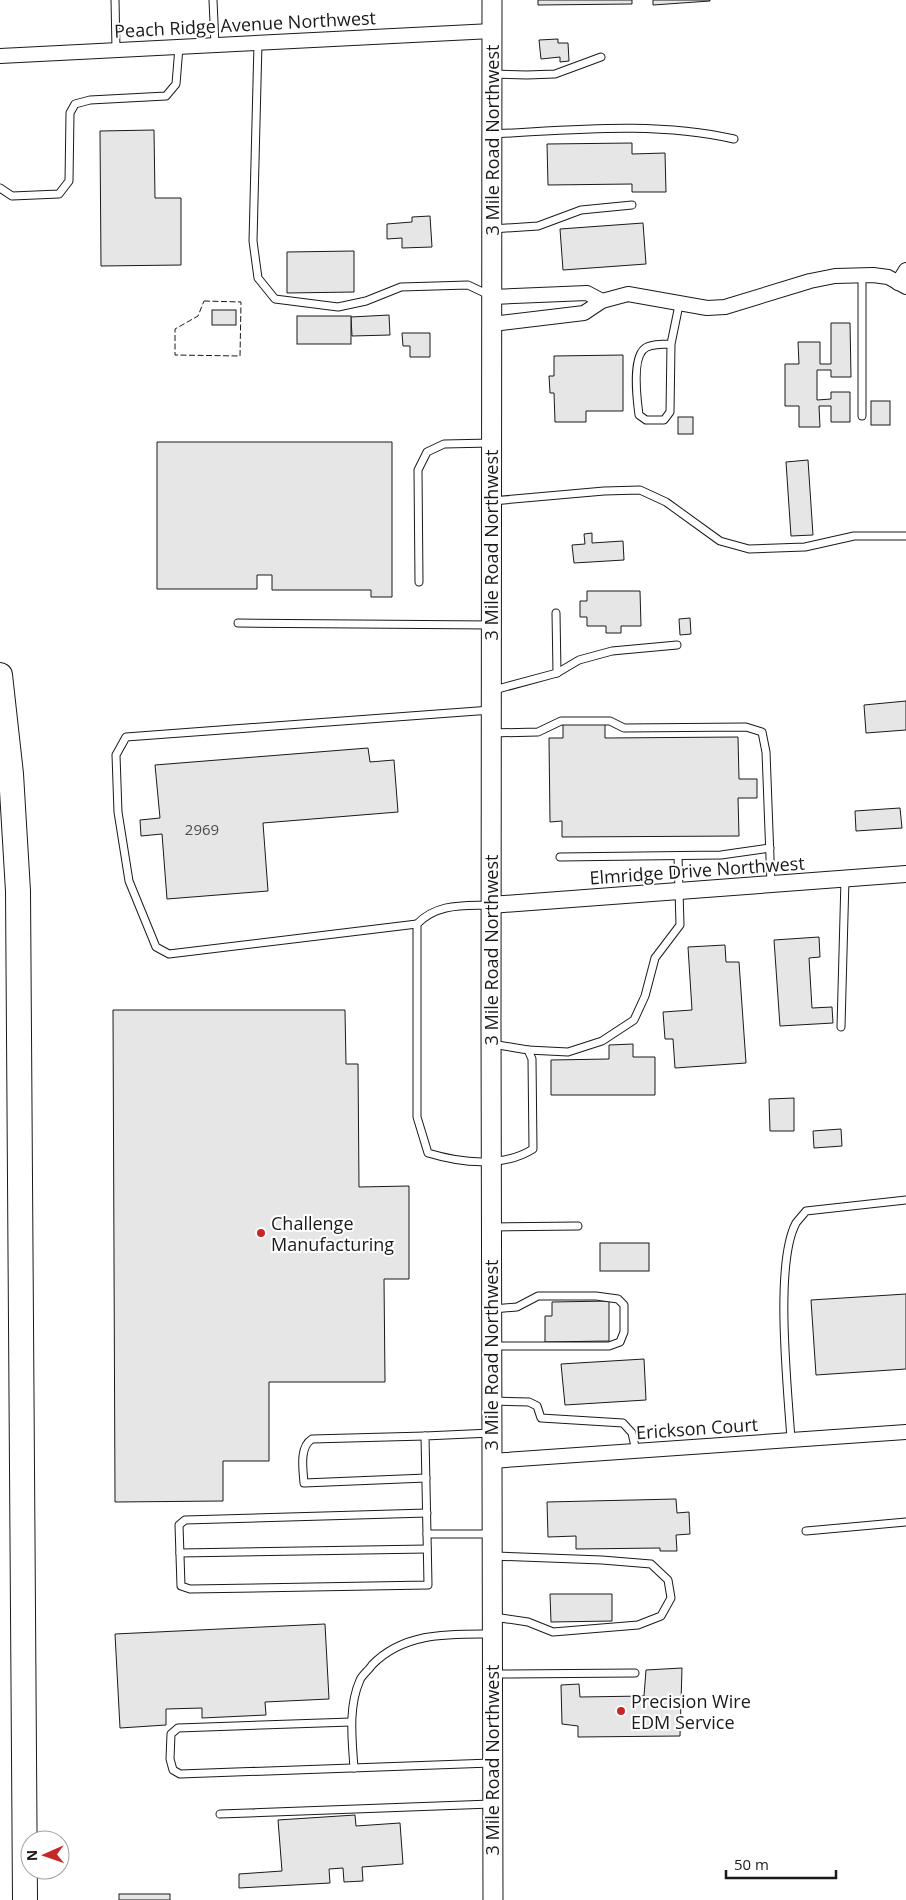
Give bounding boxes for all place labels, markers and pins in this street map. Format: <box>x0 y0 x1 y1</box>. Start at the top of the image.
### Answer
place label: Challenge Manufacturing <box>271 1211 394 1256</box>
marker: Challenge Manufacturing <box>255 1227 267 1239</box>
place label: Precision Wire EDM Service <box>631 1689 751 1734</box>
marker: Precision Wire EDM Service <box>615 1705 627 1717</box>

